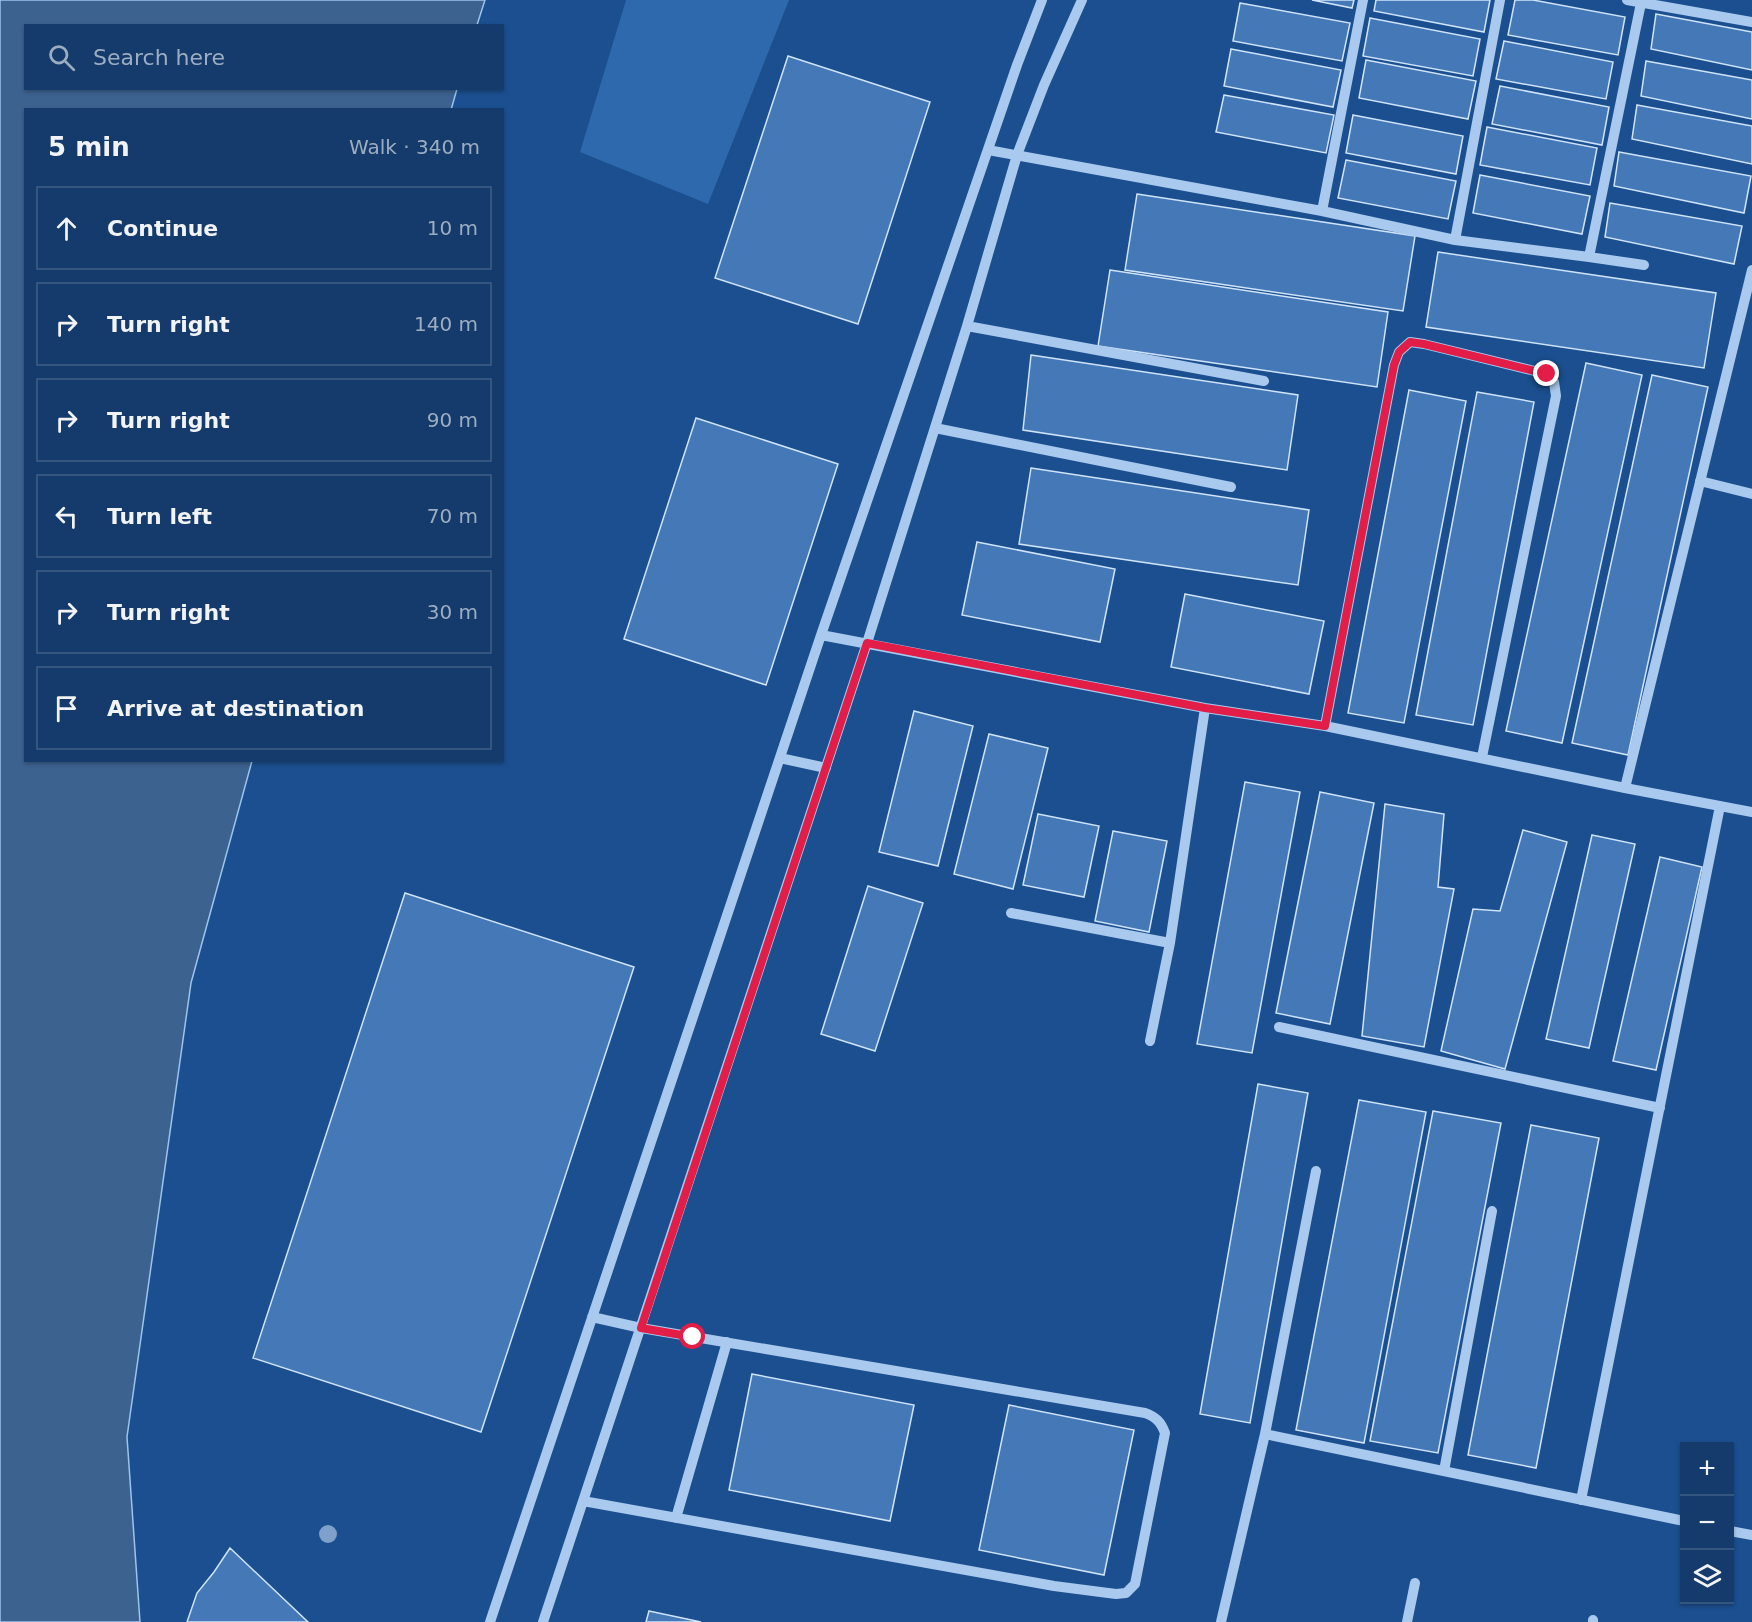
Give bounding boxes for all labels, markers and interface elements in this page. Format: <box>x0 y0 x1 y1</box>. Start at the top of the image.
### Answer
search box <box>24 24 504 90</box>
icon: search <box>45 41 78 74</box>
text: Search here <box>93 45 225 70</box>
text: 5 min <box>48 132 130 162</box>
text: Walk · 340 m <box>349 135 480 159</box>
icon: ahead <box>50 212 83 245</box>
text: Continue <box>107 216 218 241</box>
text: 10 m <box>427 216 478 240</box>
icon: right <box>50 308 83 341</box>
text: Turn right <box>107 312 230 337</box>
text: 140 m <box>414 312 478 336</box>
route end <box>1533 360 1559 386</box>
icon: right <box>50 404 83 437</box>
text: Turn right <box>107 408 230 433</box>
text: 90 m <box>427 408 478 432</box>
icon: left <box>50 500 83 533</box>
text: Turn left <box>107 504 212 529</box>
text: 70 m <box>427 504 478 528</box>
icon: right <box>50 596 83 629</box>
text: Turn right <box>107 600 230 625</box>
text: 30 m <box>427 600 478 624</box>
icon: arrive <box>50 692 83 725</box>
text: Arrive at destination <box>107 696 364 721</box>
route start <box>679 1323 705 1349</box>
map controls <box>1680 1442 1734 1604</box>
button: + <box>1680 1442 1734 1496</box>
button: − <box>1680 1496 1734 1550</box>
button: layers <box>1680 1550 1734 1604</box>

